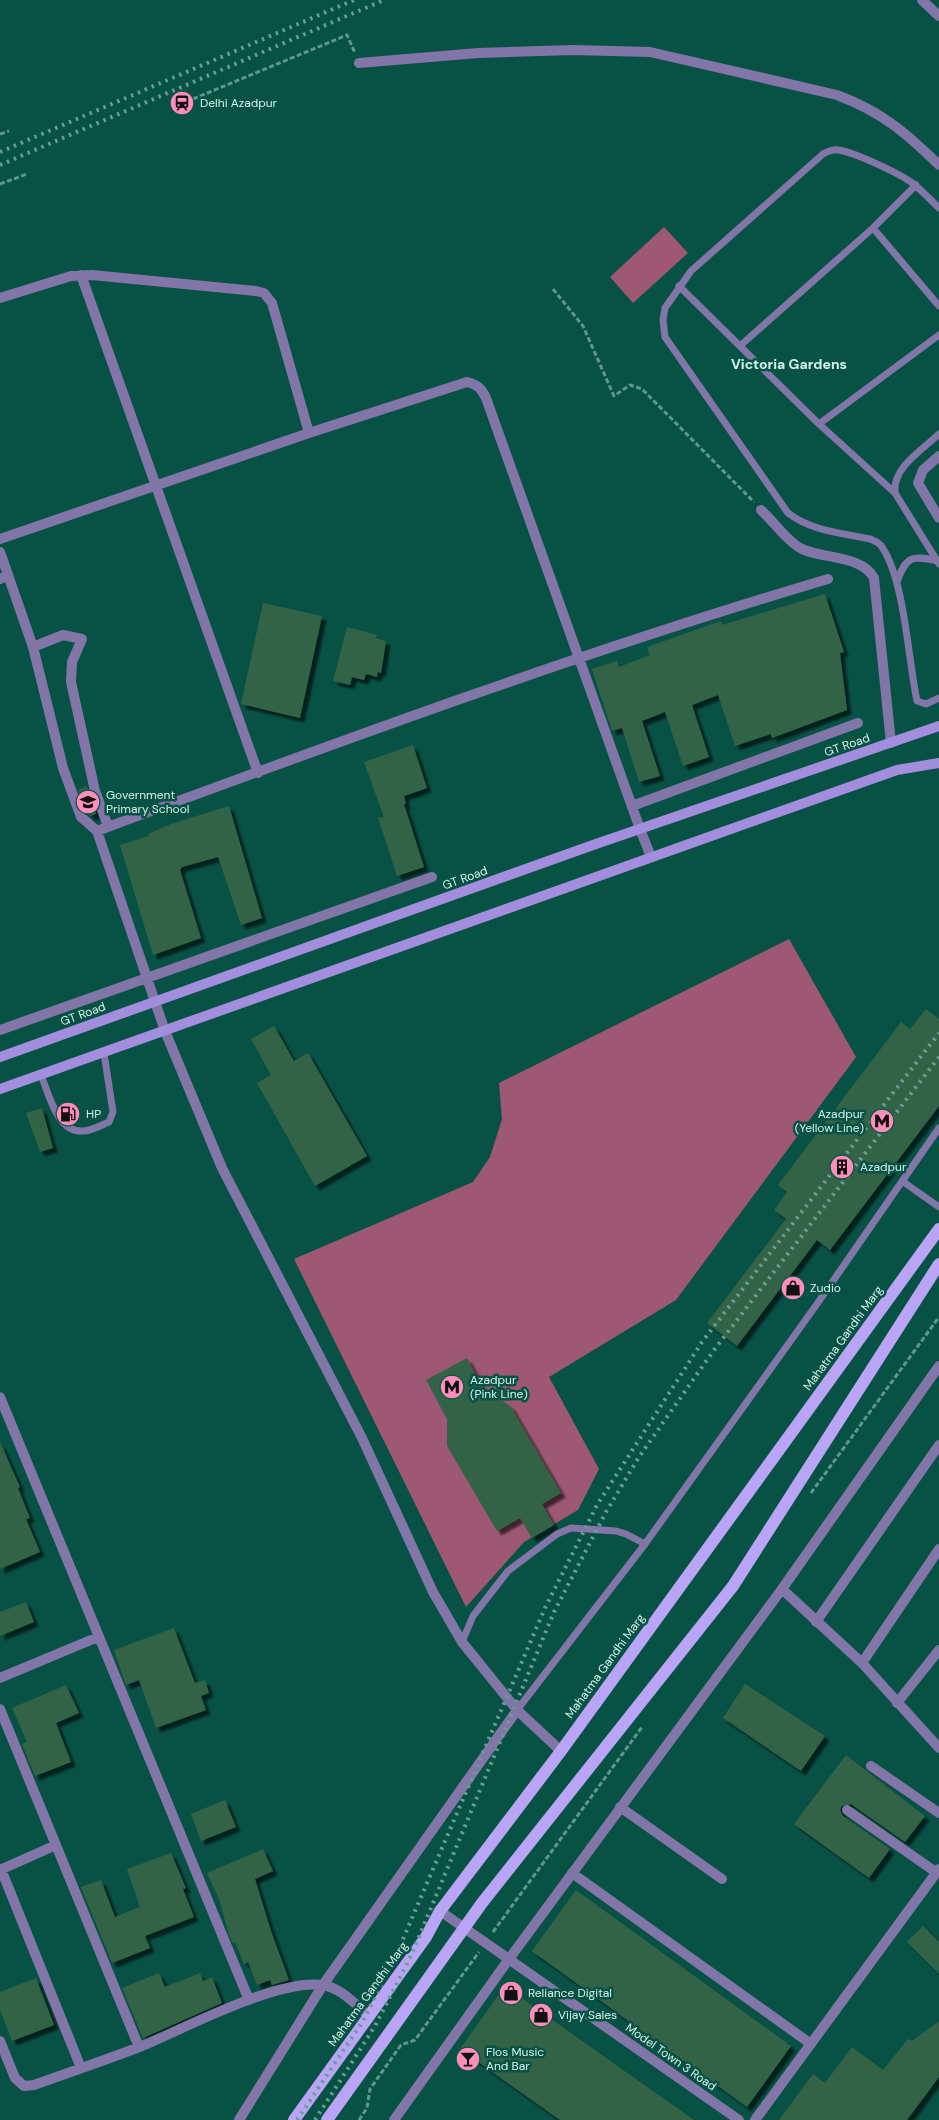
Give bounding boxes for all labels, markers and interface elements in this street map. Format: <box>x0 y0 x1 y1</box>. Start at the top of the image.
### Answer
station icon: Delhi Azadpur <box>169 90 195 116</box>
place label: Delhi Azadpur <box>200 95 278 111</box>
district label: Victoria Gardens <box>731 355 847 373</box>
street label: GT Road <box>822 730 872 760</box>
place label: Government Primary School <box>106 787 189 817</box>
school or university icon: Government Primary School <box>75 789 101 815</box>
street label: GT Road <box>440 862 490 894</box>
street label: GT Road <box>58 998 108 1030</box>
fuel station icon: HP <box>55 1101 81 1127</box>
place label: HP <box>86 1106 101 1122</box>
place label: Azadpur (Yellow Line) <box>795 1106 865 1136</box>
metro station icon: Azadpur (Yellow Line) <box>869 1108 895 1134</box>
building icon: Azadpur <box>829 1154 855 1180</box>
place label: Azadpur <box>860 1159 907 1175</box>
shop icon: Zudio <box>780 1275 806 1301</box>
place label: Zudio <box>810 1280 841 1296</box>
street label: Mahatma Gandhi Marg <box>800 1282 887 1394</box>
place label: Azadpur (Pink Line) <box>470 1372 528 1402</box>
metro station icon: Azadpur (Pink Line) <box>439 1374 465 1400</box>
street label: Mahatma Gandhi Marg <box>562 1610 649 1722</box>
street label: Mahatma Gandhi Marg <box>325 1938 412 2050</box>
shop icon: Reliance Digital <box>498 1980 524 2006</box>
place label: Reliance Digital <box>528 1985 612 2001</box>
shop icon: Vijay Sales <box>528 2002 554 2028</box>
place label: Vijay Sales <box>558 2007 617 2023</box>
street label: Model Town 3 Road <box>622 2020 720 2094</box>
place label: Flos Music And Bar <box>486 2044 544 2074</box>
bar icon: Flos Music And Bar <box>455 2046 481 2072</box>

